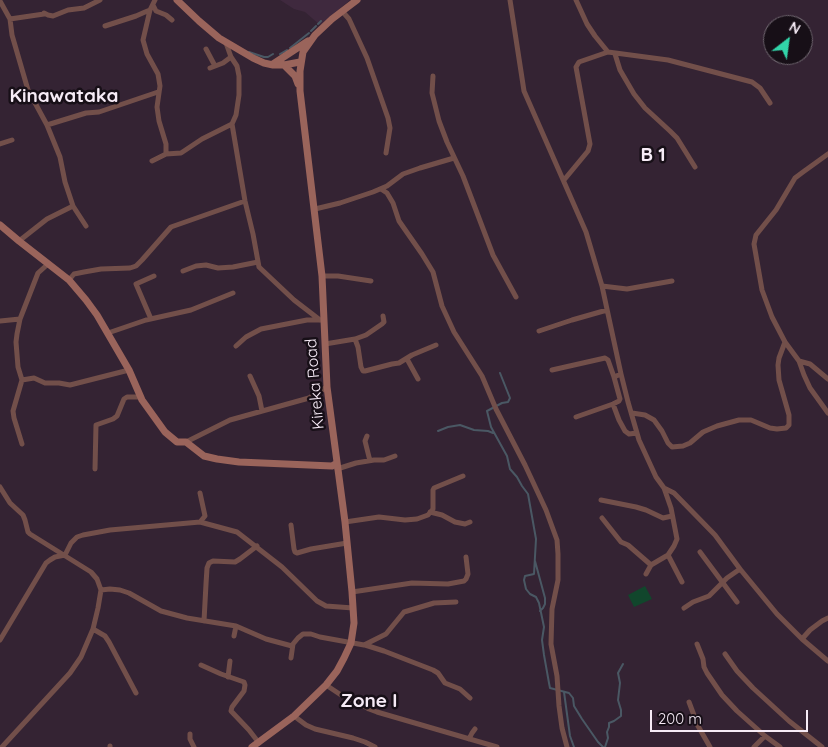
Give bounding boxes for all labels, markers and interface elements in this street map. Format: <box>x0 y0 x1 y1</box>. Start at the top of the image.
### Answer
north arrow <box>763 15 813 65</box>
text: N <box>786 18 804 38</box>
district label: Kinawataka <box>9 85 119 107</box>
district label: B 1 <box>640 144 666 166</box>
street label: Kireka Road <box>301 338 329 430</box>
district label: Zone I <box>340 690 398 712</box>
scale bar <box>653 700 810 732</box>
text: 200 m <box>658 709 702 728</box>

